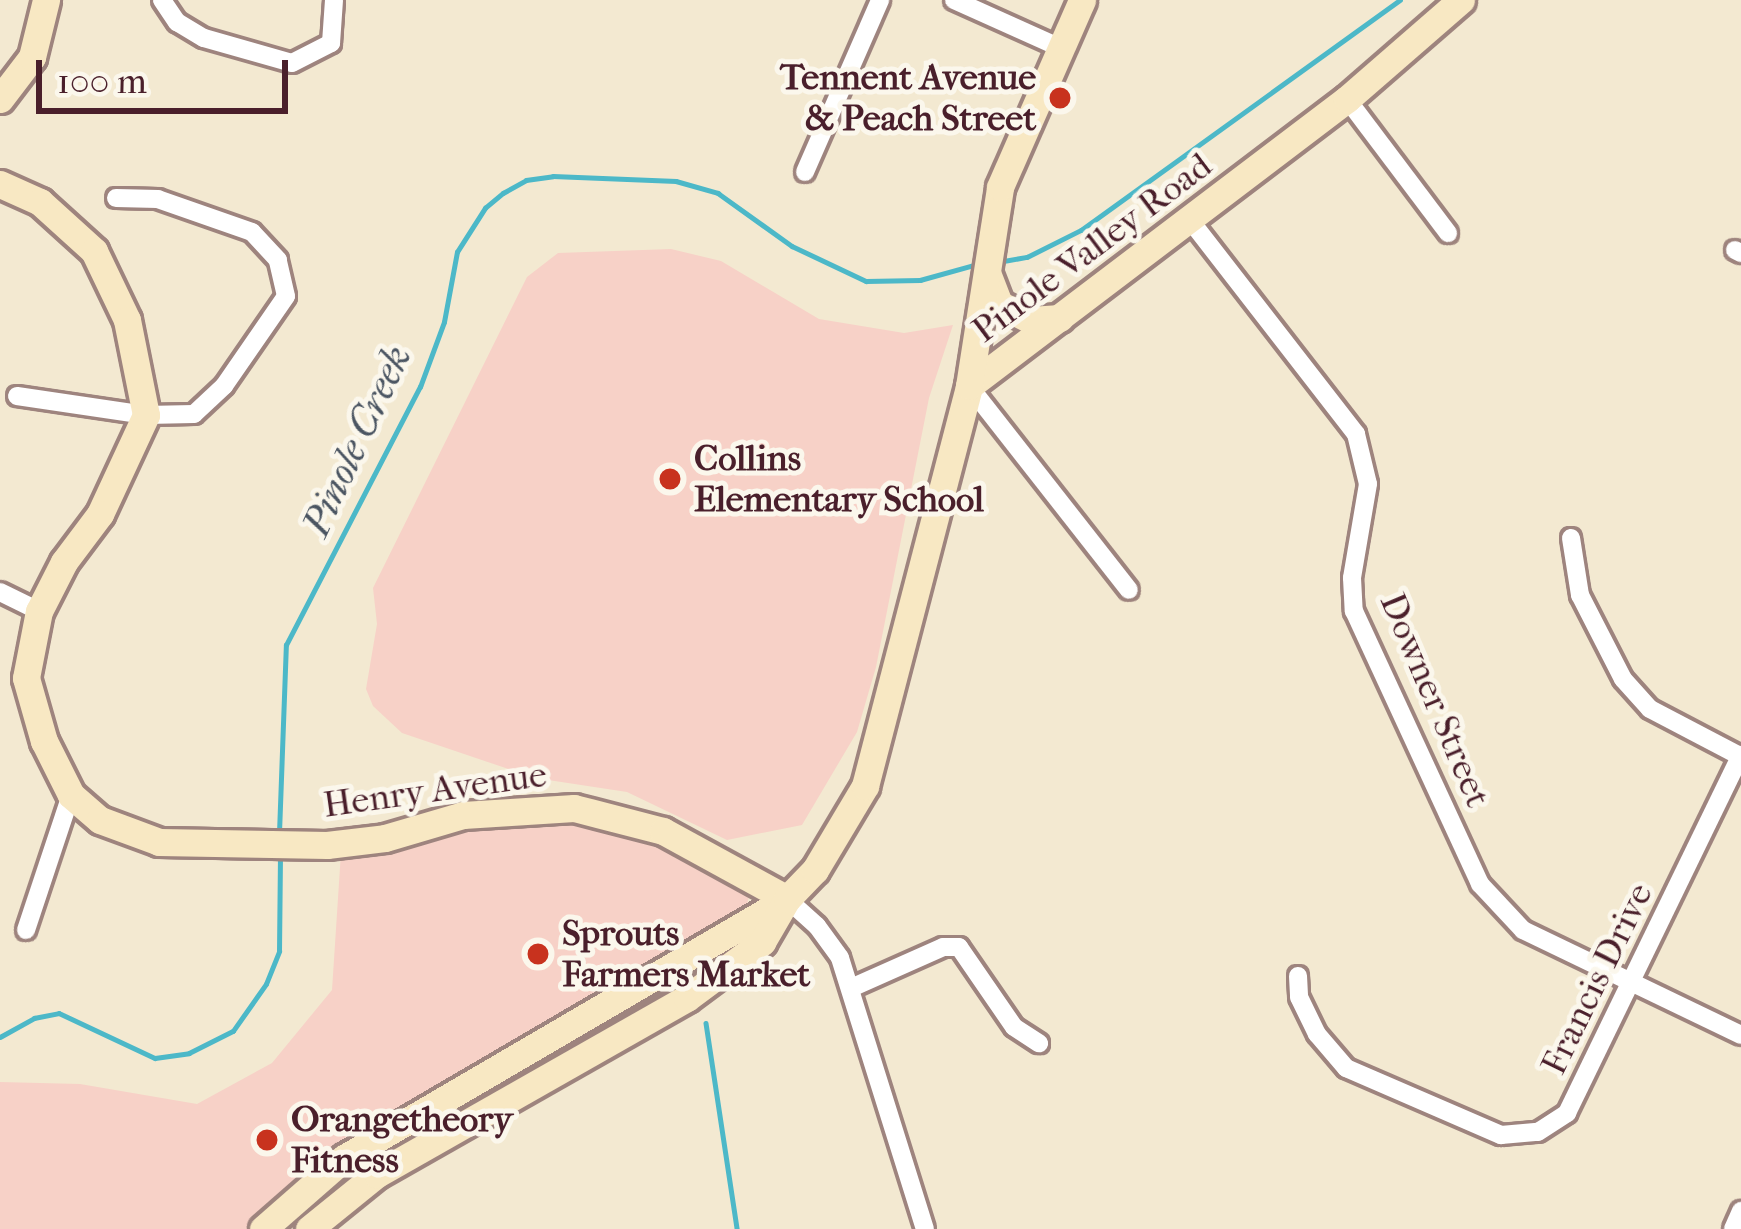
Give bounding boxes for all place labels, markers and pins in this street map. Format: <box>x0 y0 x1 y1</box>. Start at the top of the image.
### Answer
place label: Tennent Avenue & Peach Street <box>780 55 1036 140</box>
marker: Tennent Avenue & Peach Street <box>1047 85 1073 111</box>
place label: Collins Elementary School <box>694 436 984 521</box>
marker: Collins Elementary School <box>657 466 683 492</box>
place label: Sprouts Farmers Market <box>562 911 810 996</box>
marker: Sprouts Farmers Market <box>525 941 551 967</box>
place label: Orangetheory Fitness <box>291 1097 513 1182</box>
marker: Orangetheory Fitness <box>254 1127 280 1153</box>

